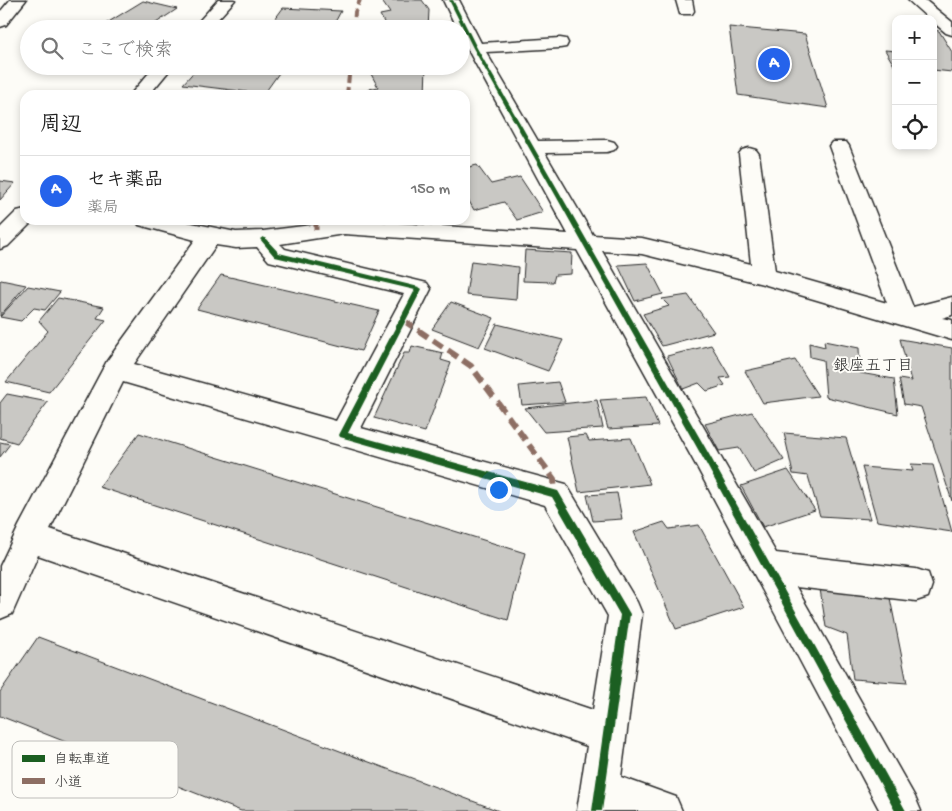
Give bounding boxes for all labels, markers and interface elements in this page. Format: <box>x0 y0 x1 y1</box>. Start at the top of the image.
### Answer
map controls <box>892 15 937 150</box>
button: + <box>892 15 937 60</box>
search box <box>20 20 470 75</box>
icon: search <box>38 34 66 62</box>
text: ここで検索 <box>78 40 173 63</box>
pin: A <box>758 45 790 83</box>
button: − <box>892 60 937 105</box>
button: locate <box>892 105 937 150</box>
text: 周辺 <box>40 114 82 139</box>
text: セキ薬品 <box>87 170 163 193</box>
text: A <box>51 181 61 200</box>
text: 150 m <box>411 181 450 200</box>
text: 薬局 <box>87 200 119 219</box>
district label: 銀座五丁目 <box>833 356 913 377</box>
your location <box>486 477 512 503</box>
legend <box>12 741 178 798</box>
text: 自転車道 <box>54 752 110 769</box>
text: 小道 <box>54 775 82 792</box>

